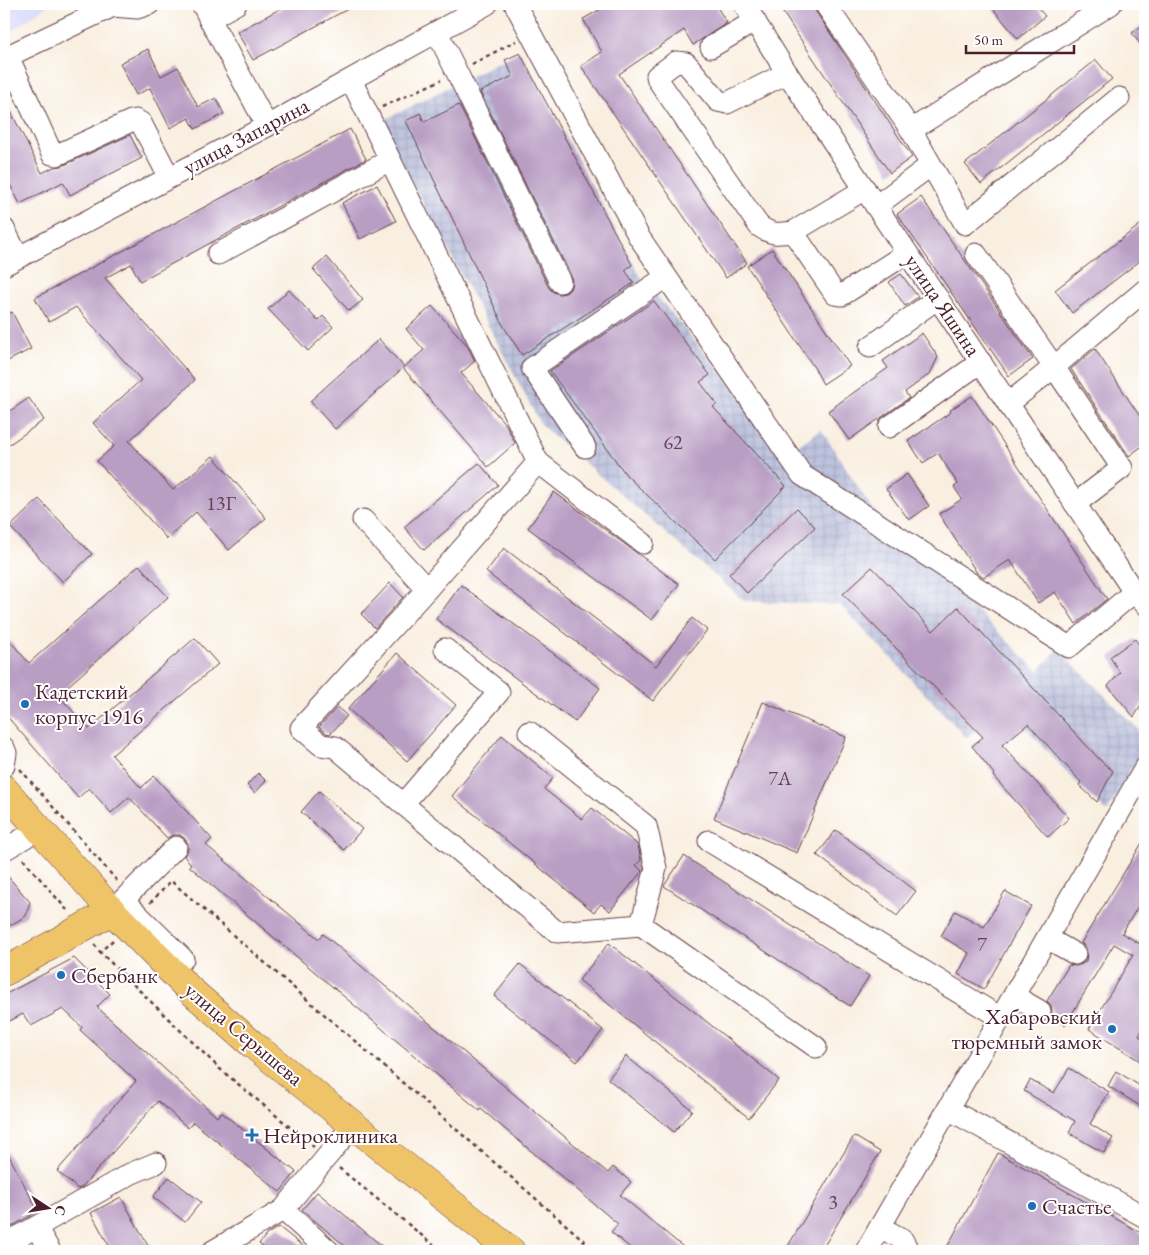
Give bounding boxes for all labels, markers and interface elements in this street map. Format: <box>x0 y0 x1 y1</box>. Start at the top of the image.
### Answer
scale bar <box>966 22 1074 54</box>
text: 50 m <box>974 30 1003 49</box>
street label: улица Запарина <box>178 90 314 181</box>
street label: улица Яшина <box>898 248 988 362</box>
house number: 62 <box>663 429 683 455</box>
house number: 13Г <box>206 490 236 516</box>
place label: Кадетский корпус 1916 <box>35 677 144 731</box>
marker: Кадетский корпус 1916 <box>19 698 31 710</box>
house number: 7А <box>768 765 792 791</box>
house number: 7 <box>977 931 987 957</box>
place label: Сбербанк <box>71 961 158 990</box>
marker: Сбербанк <box>55 969 67 981</box>
street label: улица Серышева <box>178 976 310 1092</box>
place label: Хабаровский тюремный замок <box>951 1002 1102 1056</box>
marker: Хабаровский тюремный замок <box>1106 1023 1118 1035</box>
place label: Нейроклиника <box>263 1121 398 1150</box>
marker: Нейроклиника <box>245 1128 259 1142</box>
north arrow <box>22 1182 72 1232</box>
house number: 3 <box>828 1189 838 1215</box>
place label: Счастье <box>1042 1192 1112 1221</box>
marker: Счастье <box>1026 1200 1038 1212</box>
text: С <box>51 1204 71 1217</box>

